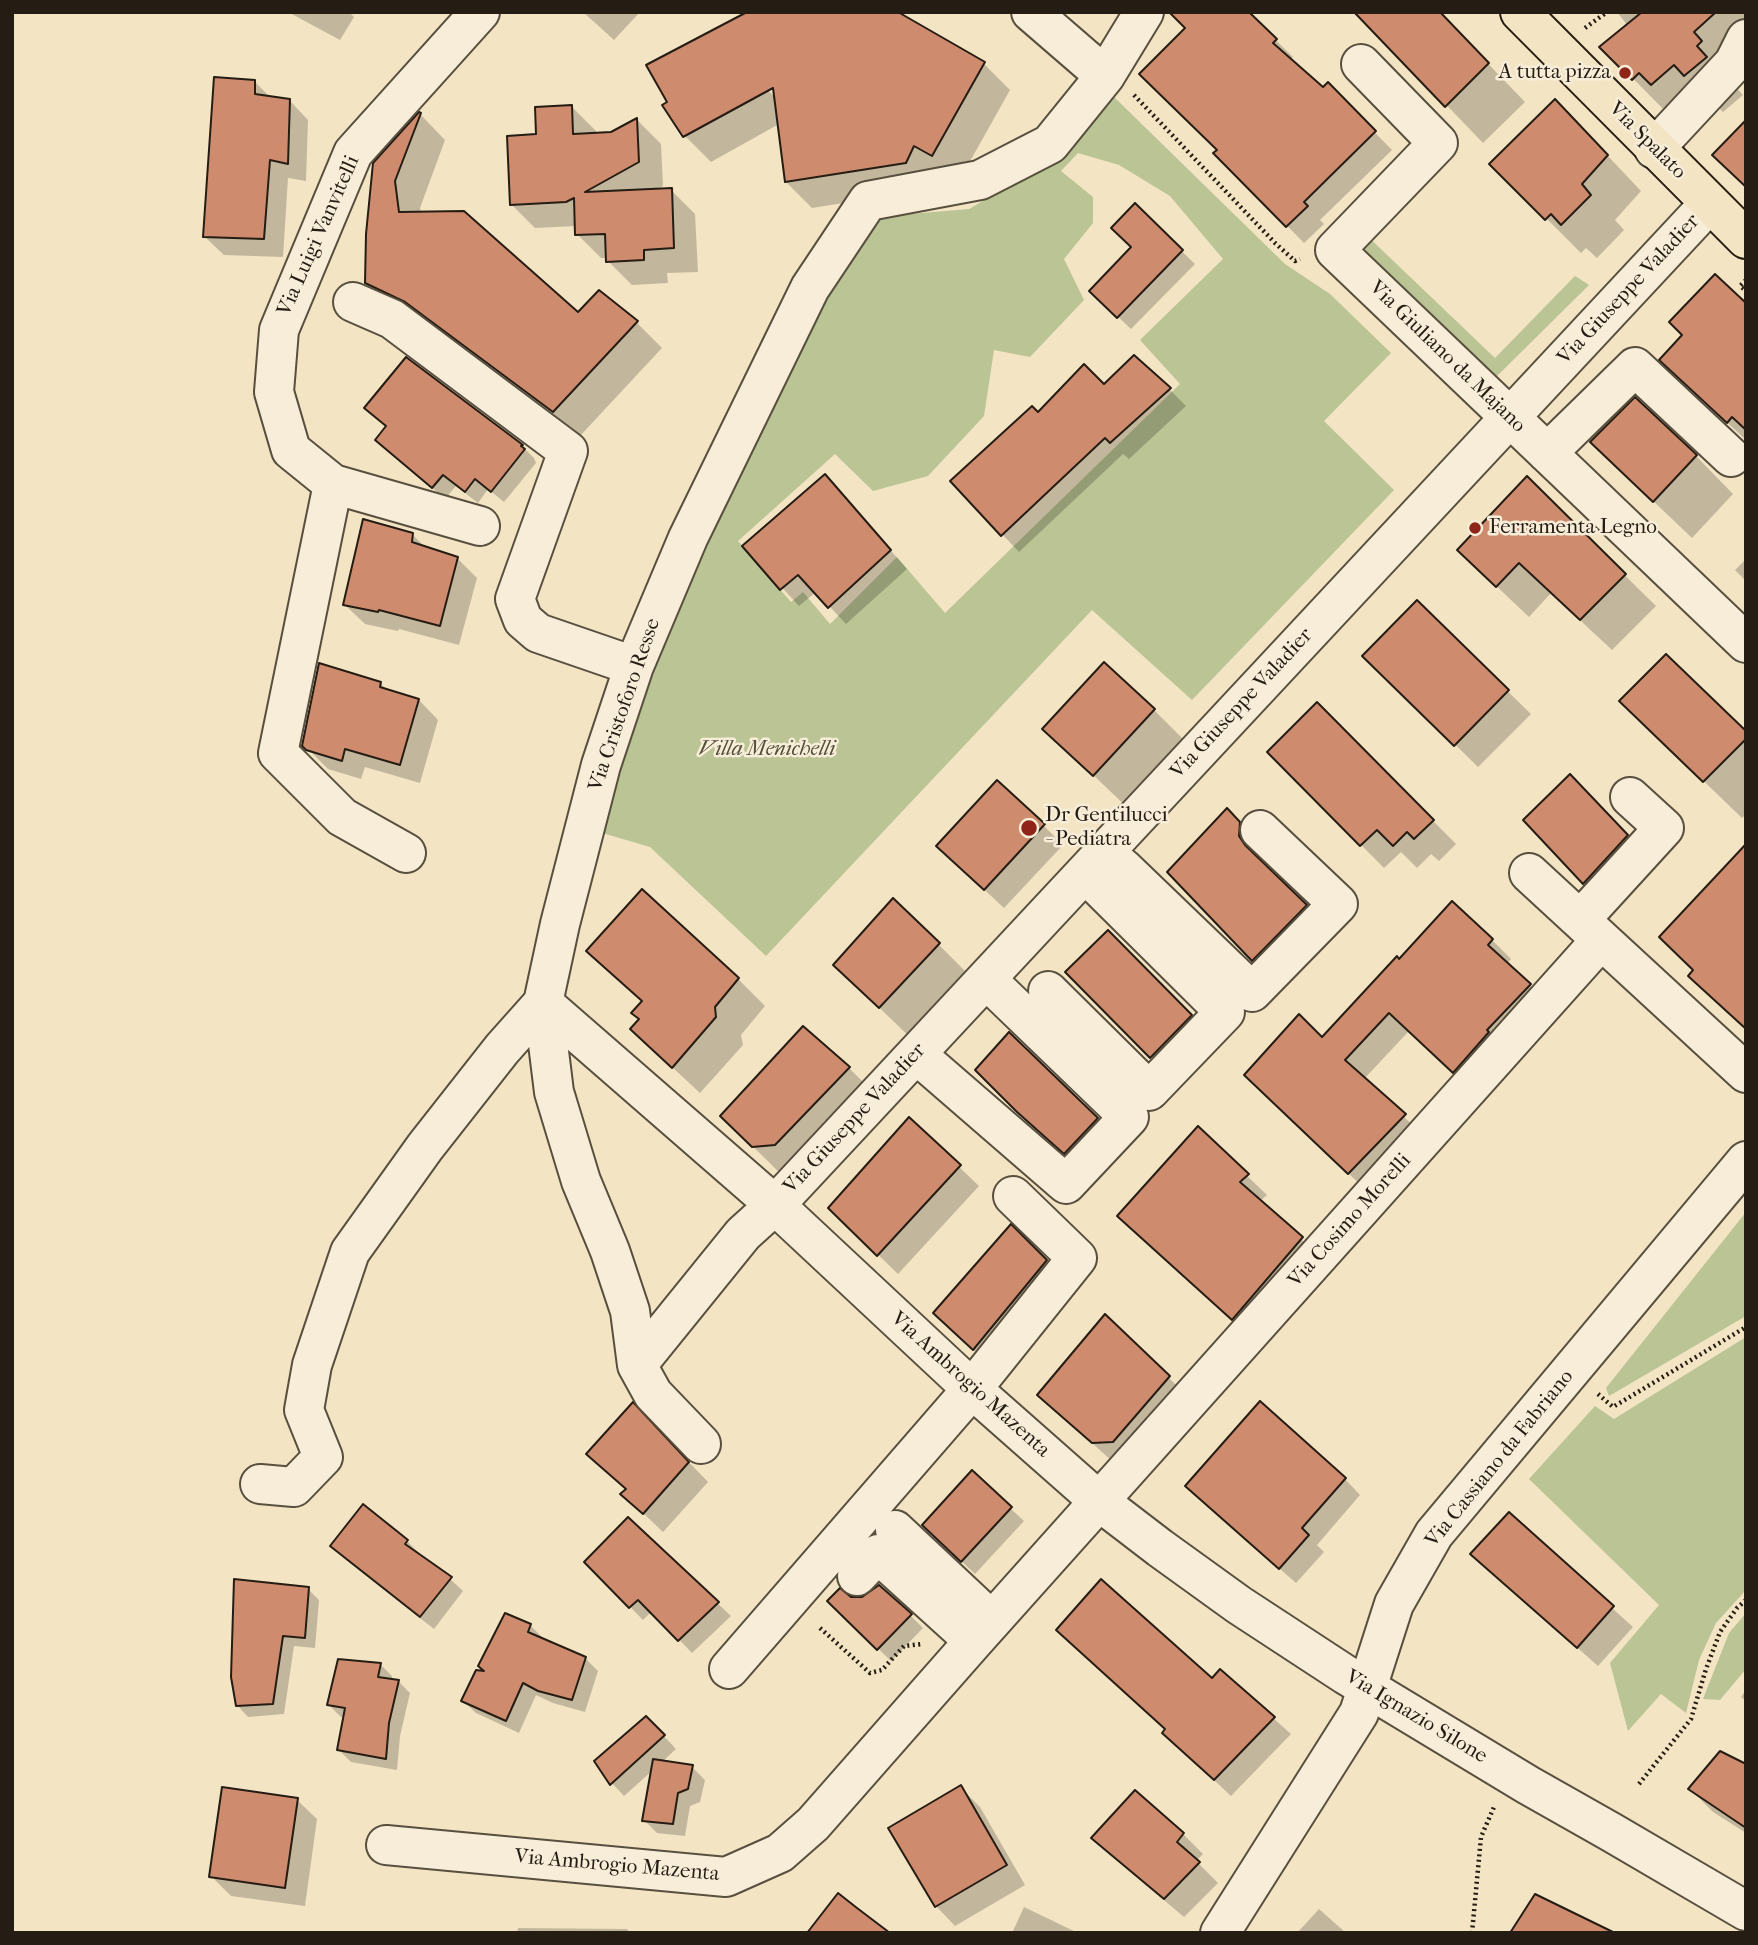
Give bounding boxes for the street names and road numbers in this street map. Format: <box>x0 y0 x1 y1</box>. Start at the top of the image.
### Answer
street label: Via Spalato <box>1603 97 1691 185</box>
street label: Via Luigi Vanvitelli <box>272 152 366 320</box>
street label: Via Giuseppe Valadier <box>1553 209 1705 371</box>
street label: Via Giuliano da Majano <box>1363 276 1531 438</box>
street label: Via Cristoforo Resse <box>584 615 666 795</box>
street label: Via Giuseppe Valadier <box>1166 623 1318 785</box>
street label: Via Giuseppe Valadier <box>779 1038 931 1200</box>
street label: Via Cosimo Morelli <box>1283 1149 1417 1293</box>
street label: Via Ambrogio Mazenta <box>885 1307 1055 1463</box>
street label: Via Cassiano da Fabriano <box>1421 1365 1579 1553</box>
street label: Via Ignazio Silone <box>1340 1665 1492 1769</box>
street label: Via Ambrogio Mazenta <box>513 1844 721 1888</box>

